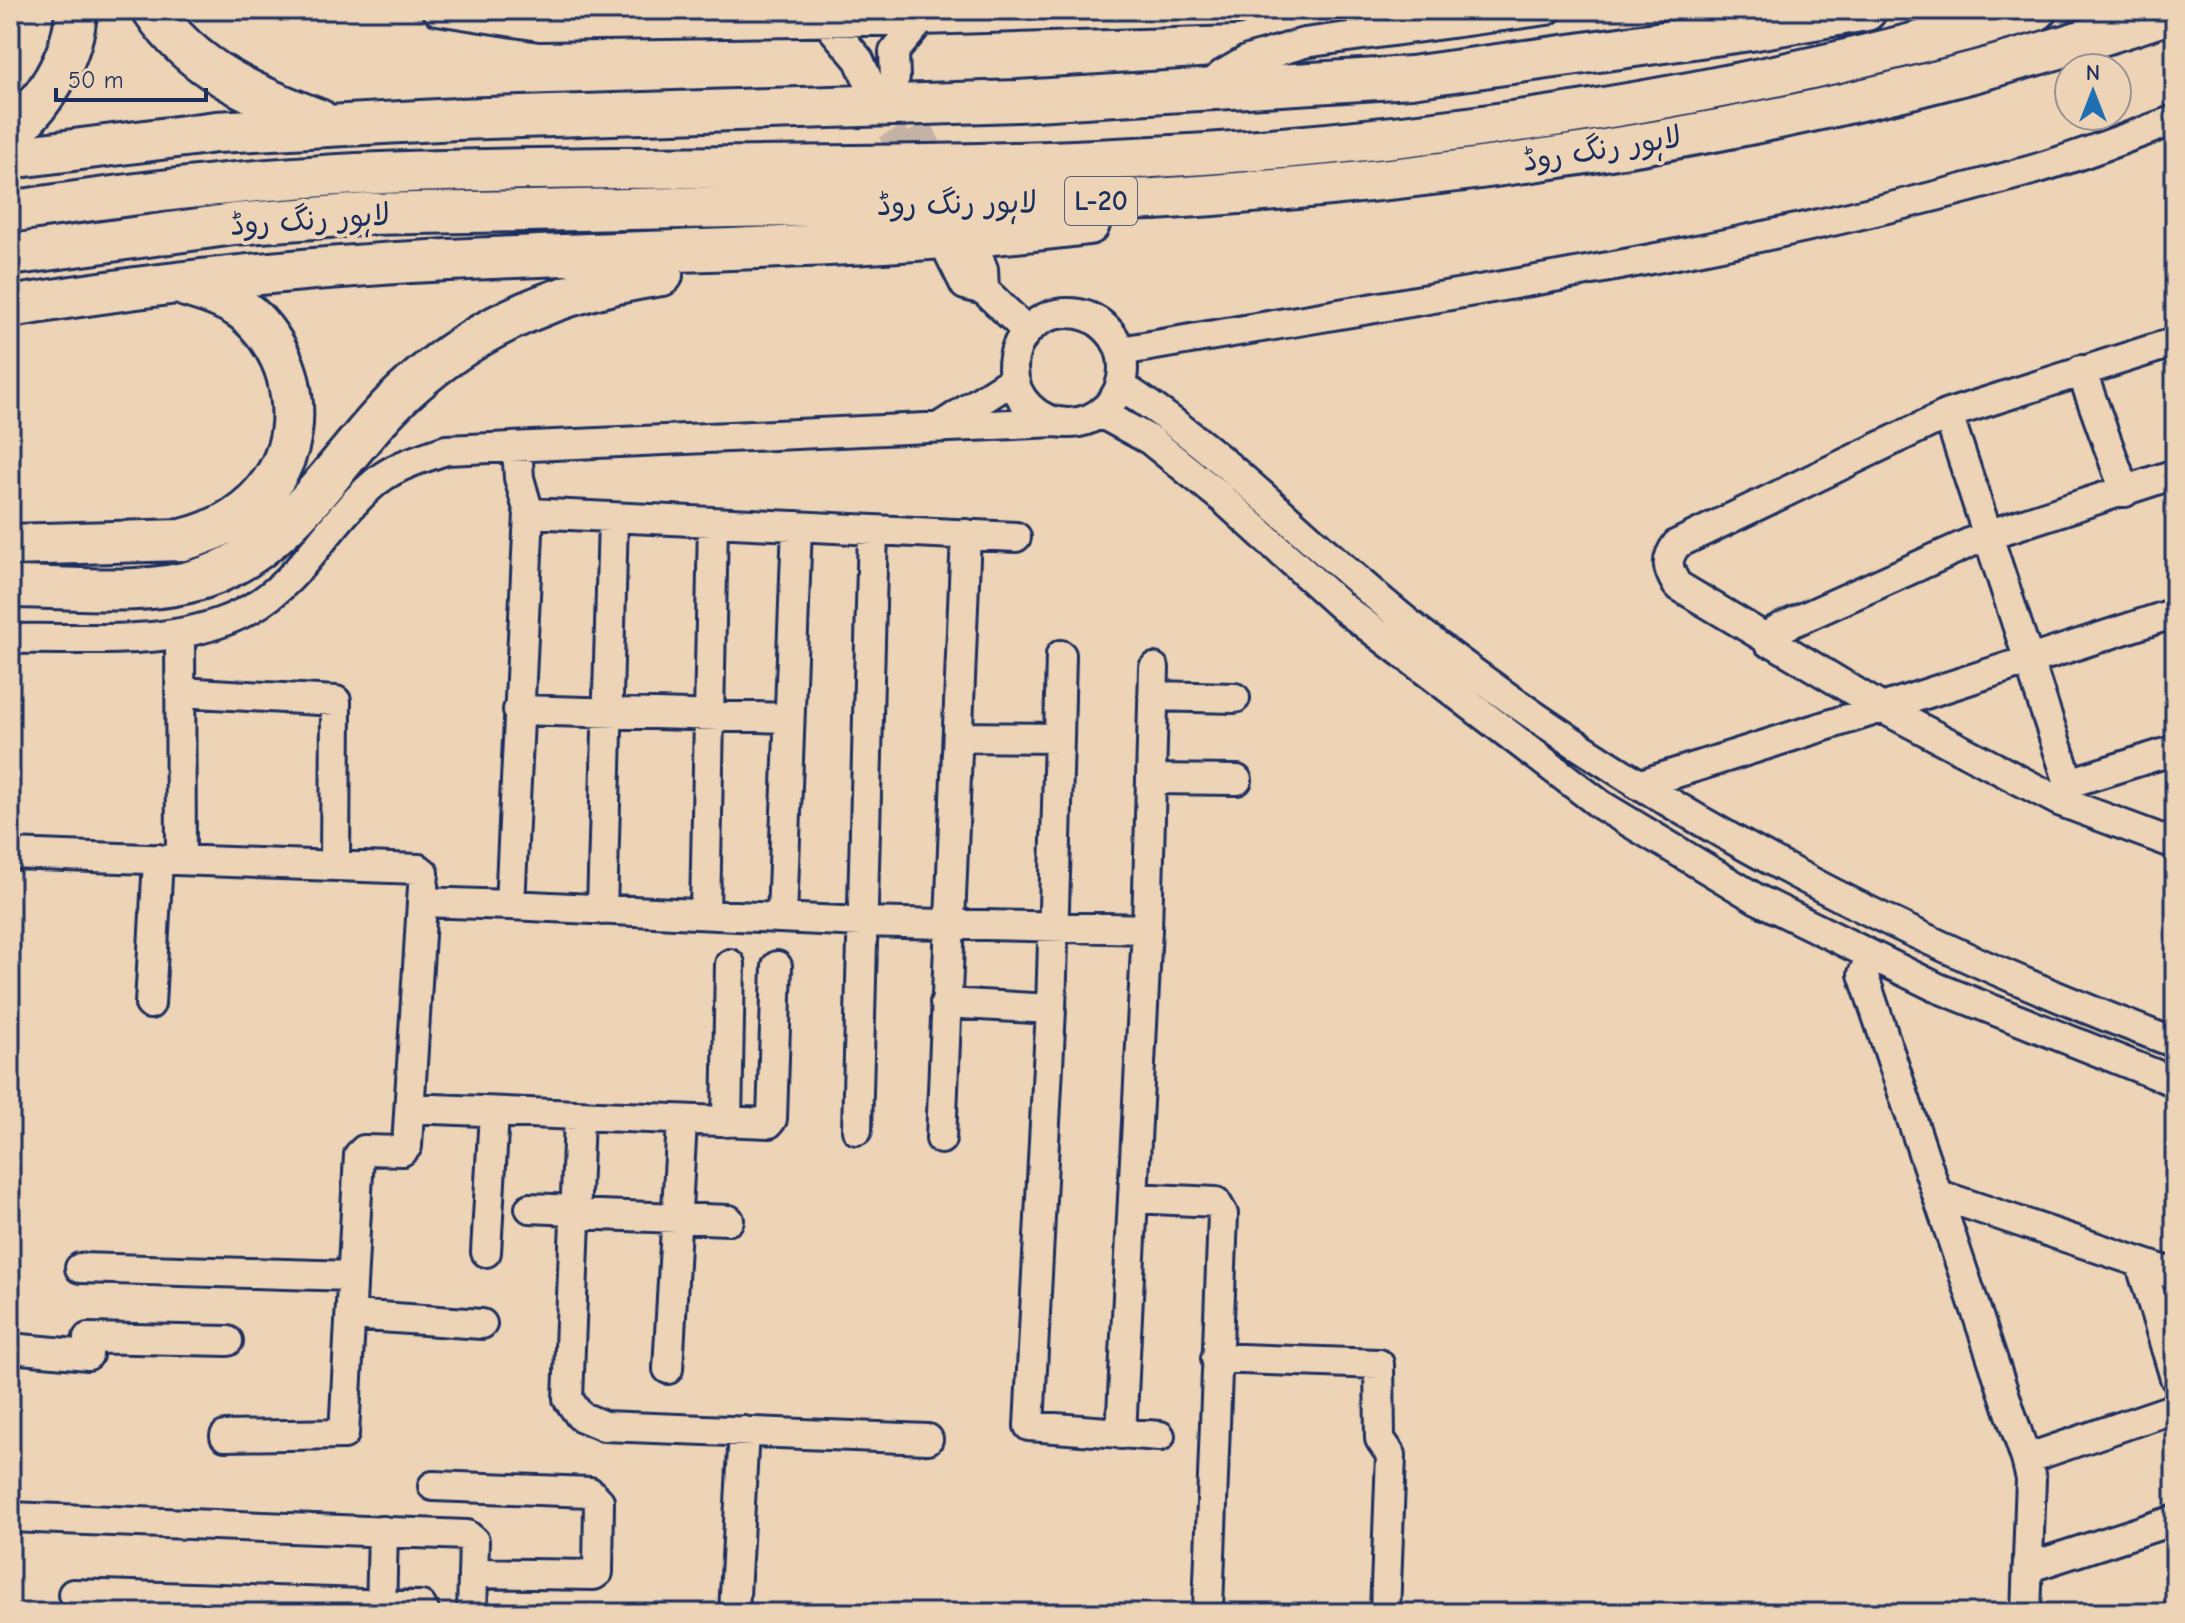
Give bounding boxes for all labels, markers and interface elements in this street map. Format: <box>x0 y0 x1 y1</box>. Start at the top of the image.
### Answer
scale bar <box>56 52 206 102</box>
north arrow <box>2053 52 2133 132</box>
text: N <box>2086 60 2100 86</box>
text: 50 m <box>68 66 124 94</box>
street label: لاہور رنگ روڈ <box>1520 119 1685 183</box>
road number: L-20 <box>1065 177 1137 225</box>
street label: لاہور رنگ روڈ <box>877 185 1038 227</box>
street label: لاہور رنگ روڈ <box>229 197 391 247</box>

